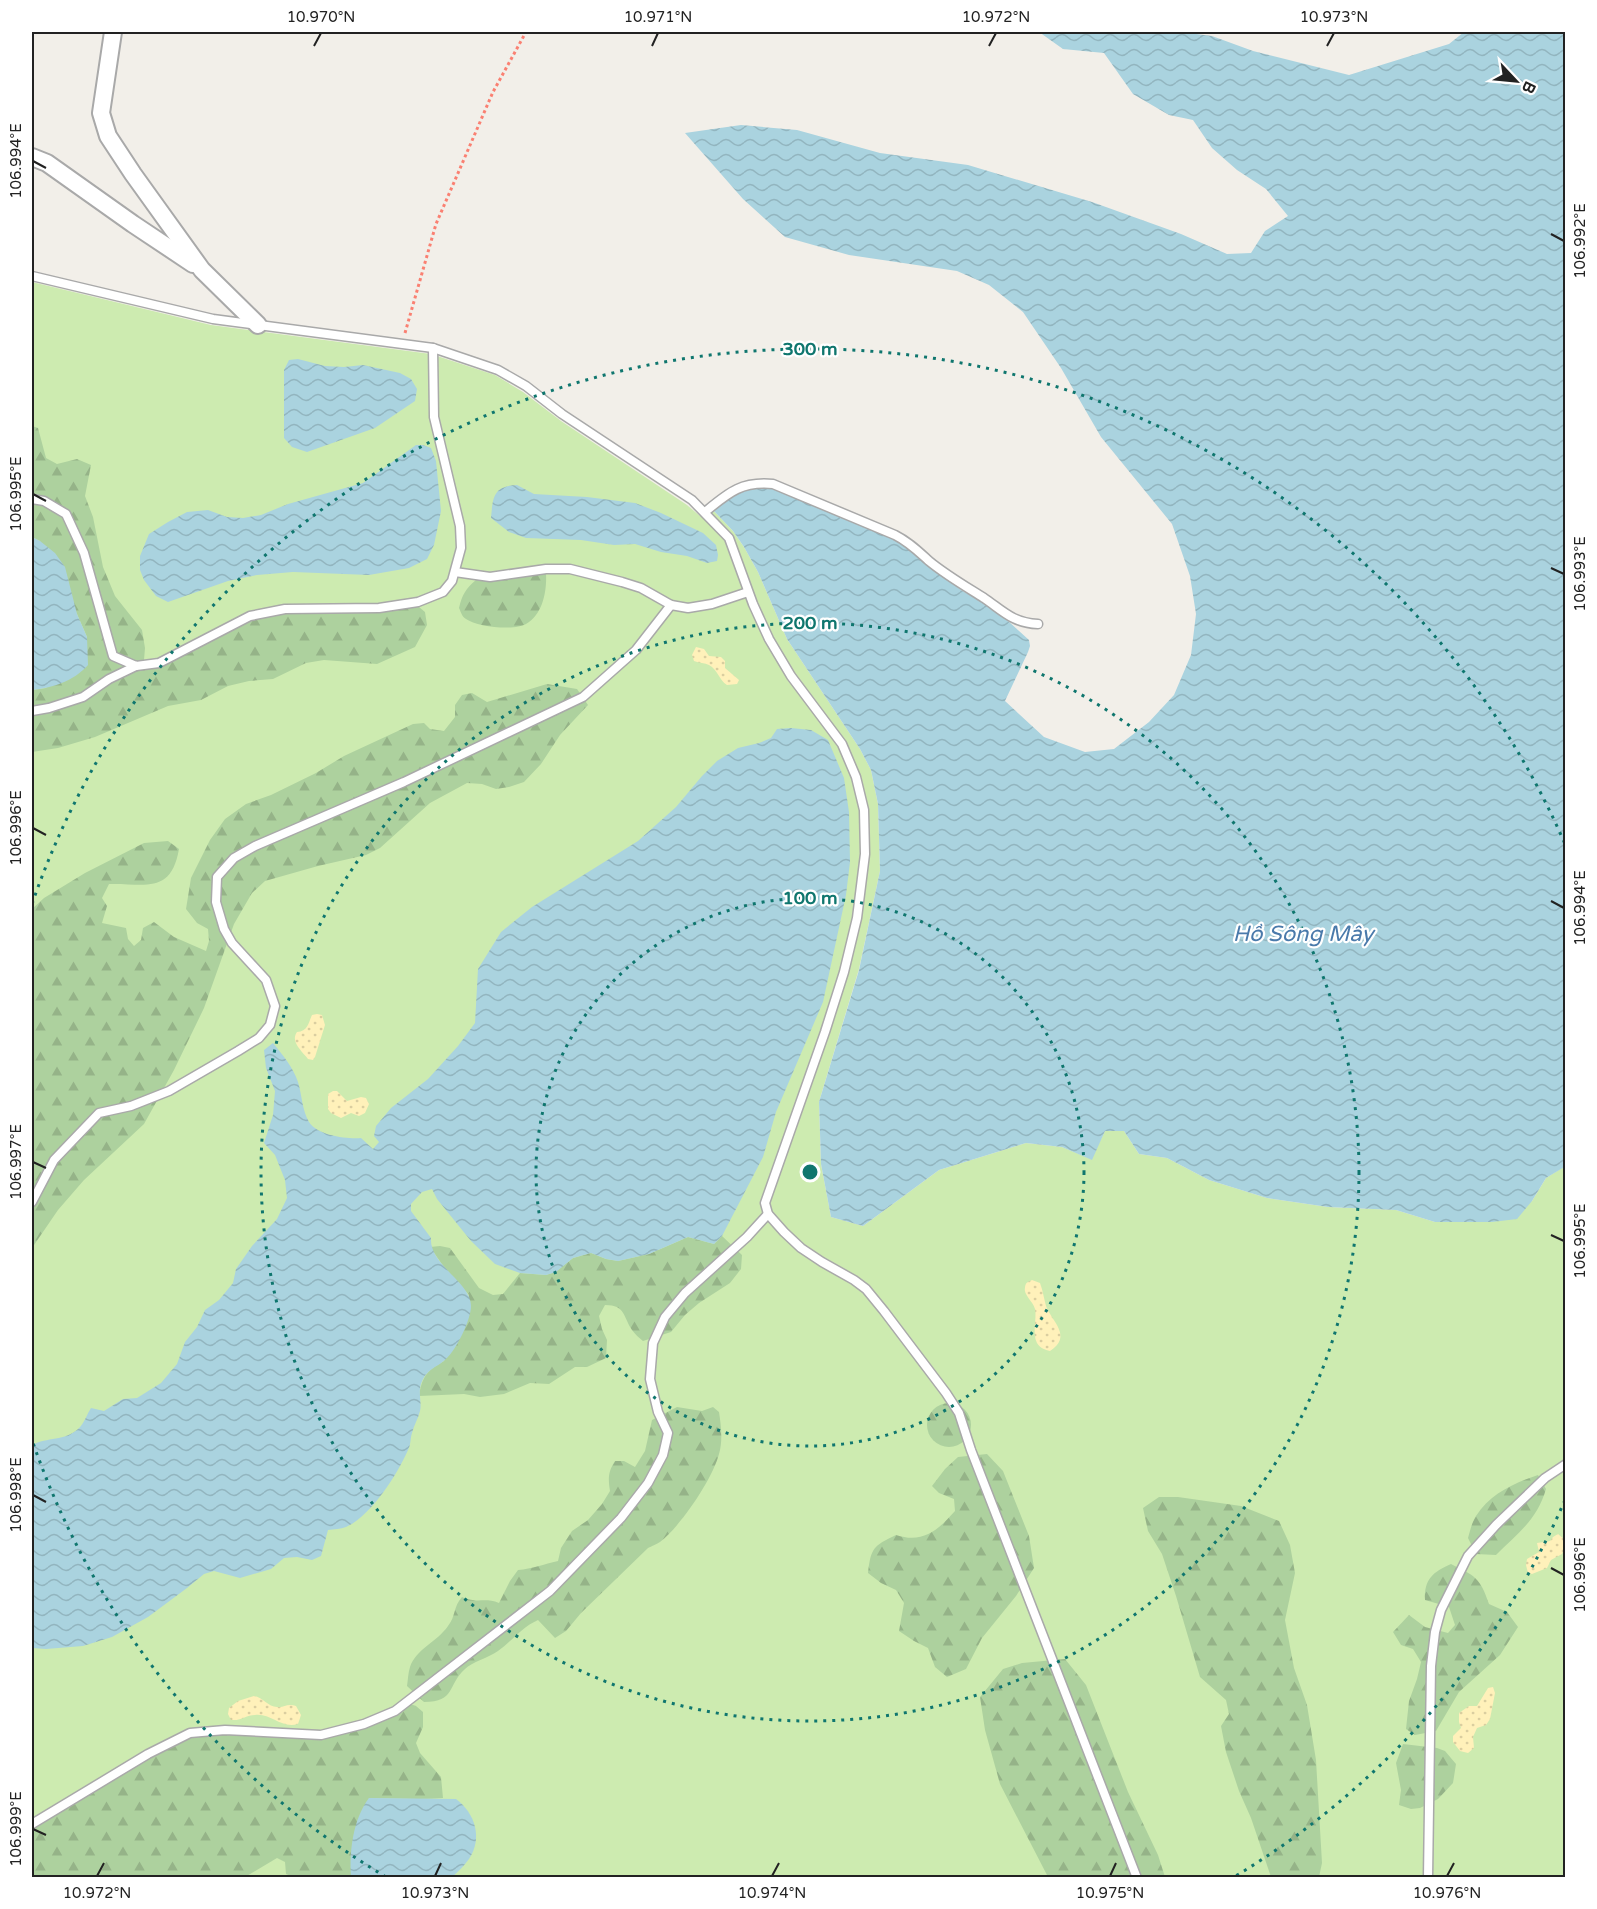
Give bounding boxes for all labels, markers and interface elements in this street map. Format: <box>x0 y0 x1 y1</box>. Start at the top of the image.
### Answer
text: 10.970°N <box>287 8 355 26</box>
text: 10.971°N <box>624 8 692 26</box>
text: 10.972°N <box>962 8 1030 26</box>
text: 10.973°N <box>1300 8 1368 26</box>
north arrow <box>1486 51 1546 111</box>
text: B <box>1517 78 1540 97</box>
text: 106.994°E <box>7 123 25 199</box>
text: 106.992°E <box>1571 203 1589 279</box>
text: 300 m <box>782 338 838 360</box>
text: 106.995°E <box>7 456 25 532</box>
text: 106.993°E <box>1571 536 1589 612</box>
text: 200 m <box>782 612 838 634</box>
text: 106.996°E <box>7 790 25 866</box>
text: 106.994°E <box>1571 870 1589 946</box>
text: 100 m <box>782 887 838 909</box>
water label: Hồ Sông Mây <box>1233 921 1375 947</box>
text: 106.997°E <box>7 1124 25 1200</box>
centre of rings <box>800 1162 820 1182</box>
text: 106.995°E <box>1571 1203 1589 1279</box>
text: 106.998°E <box>7 1457 25 1533</box>
text: 106.996°E <box>1571 1537 1589 1613</box>
text: 106.999°E <box>7 1791 25 1867</box>
text: 10.972°N <box>63 1884 131 1902</box>
text: 10.973°N <box>401 1884 469 1902</box>
text: 10.974°N <box>738 1884 806 1902</box>
text: 10.975°N <box>1076 1884 1144 1902</box>
text: 10.976°N <box>1413 1884 1481 1902</box>

